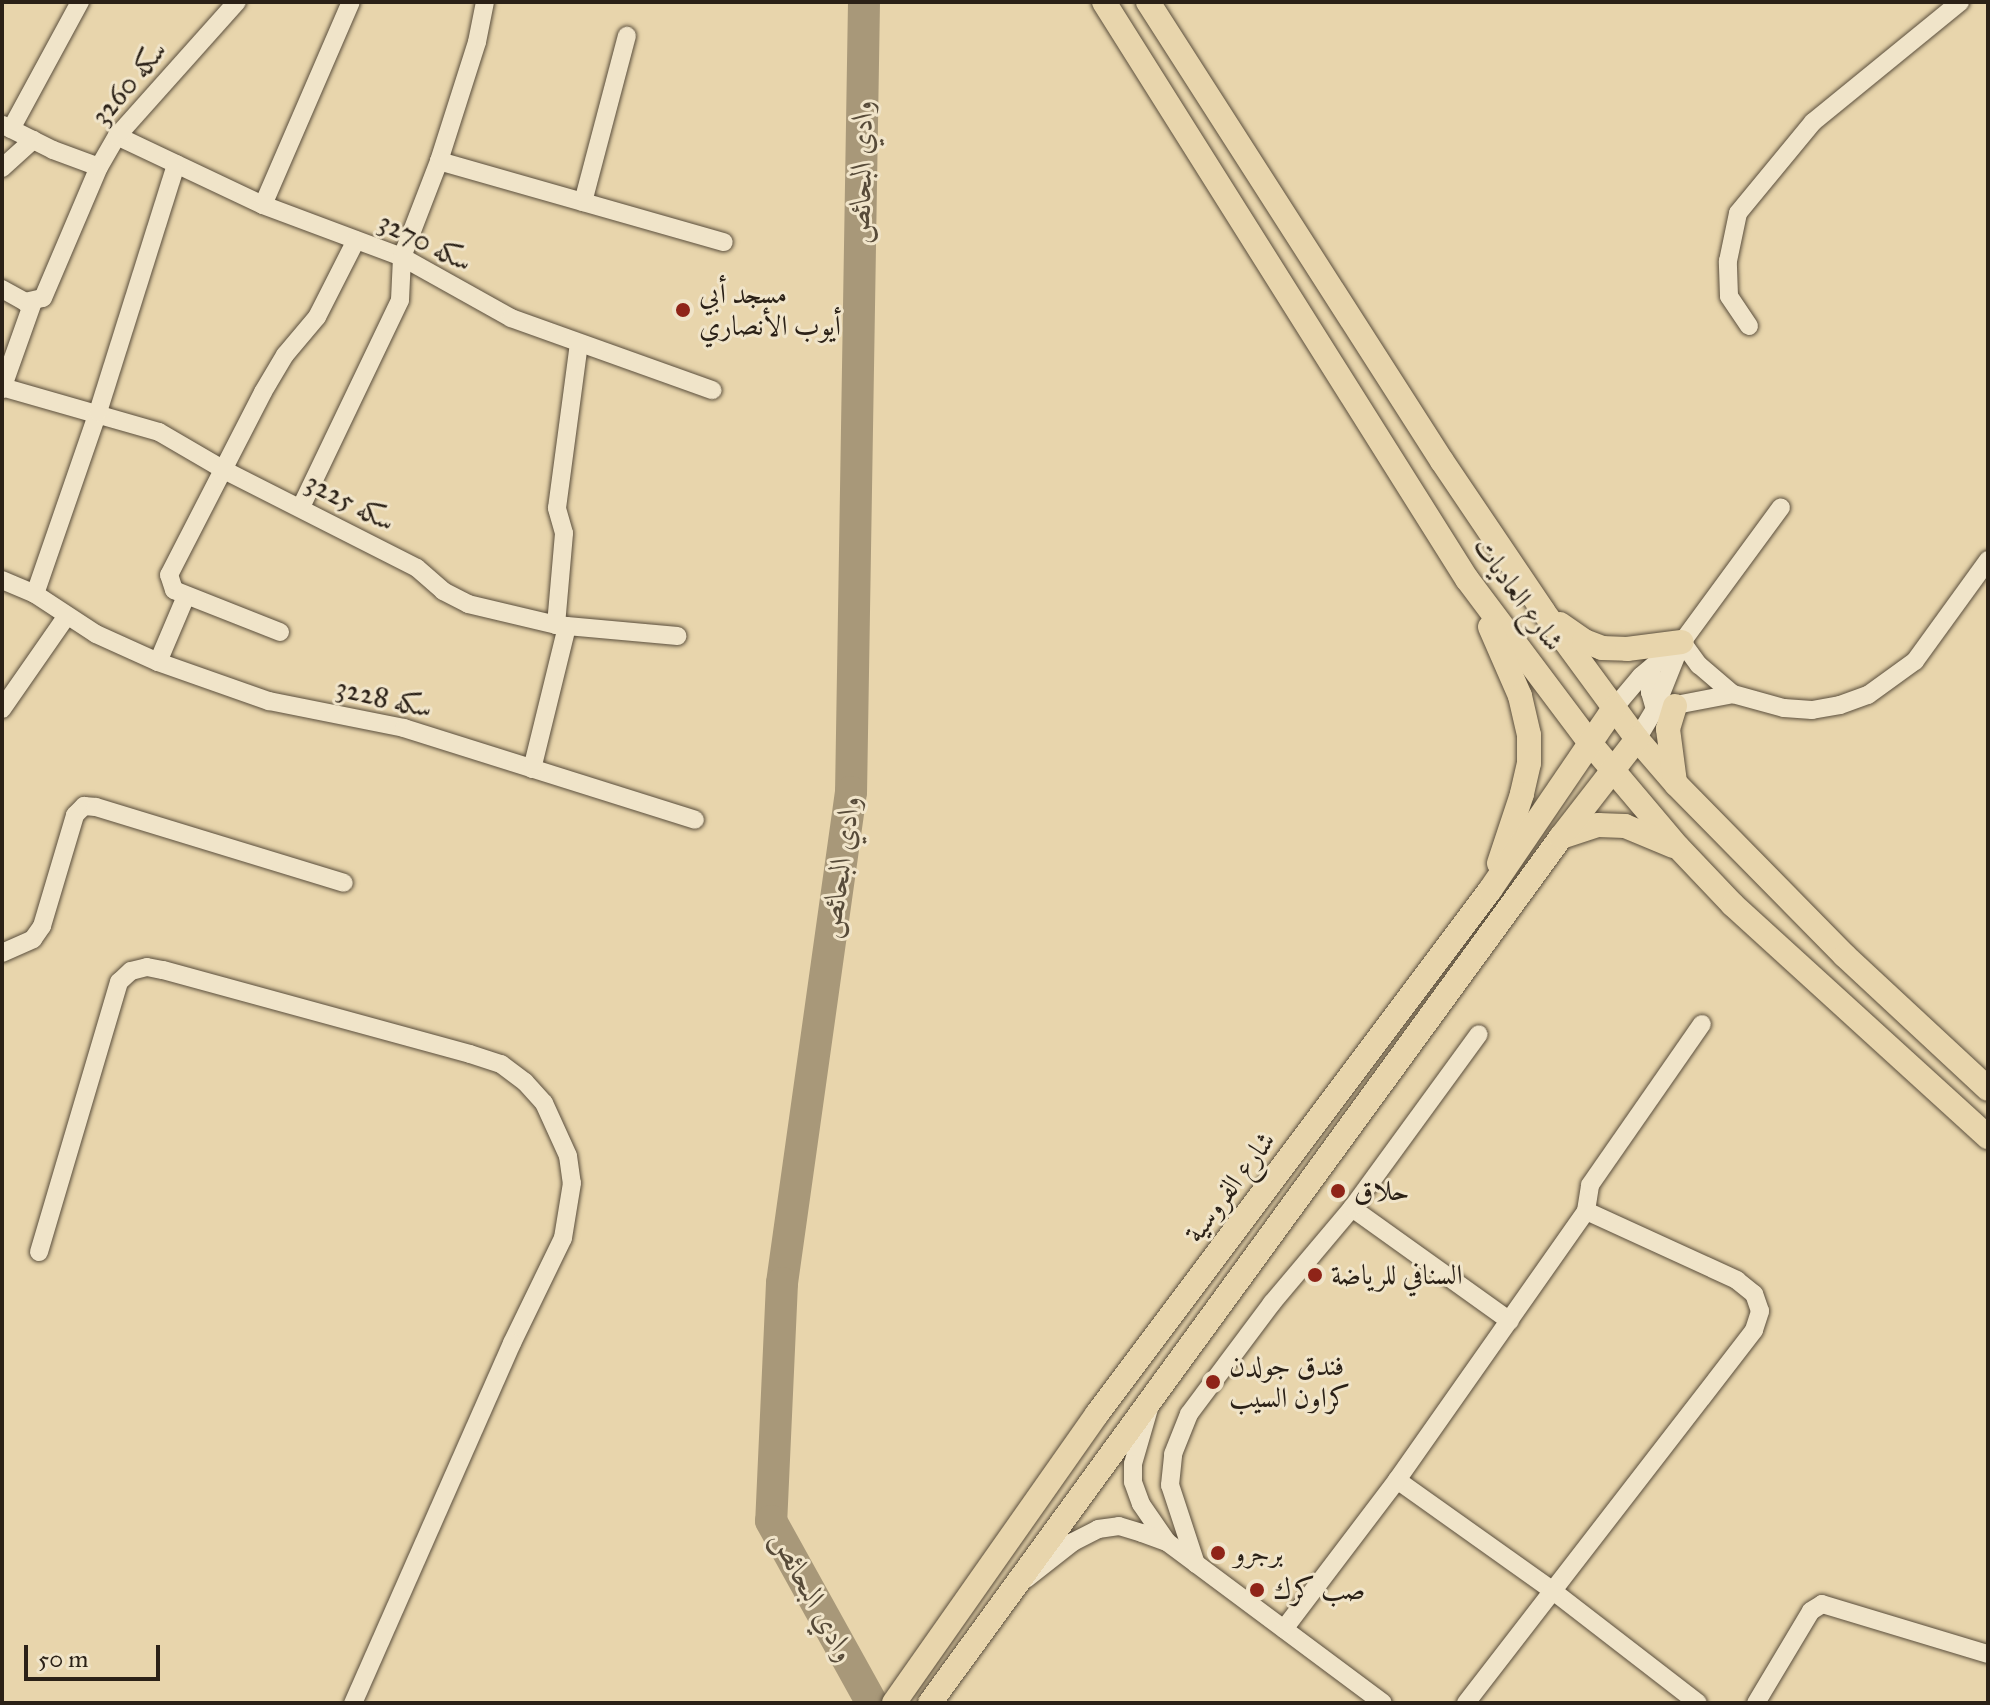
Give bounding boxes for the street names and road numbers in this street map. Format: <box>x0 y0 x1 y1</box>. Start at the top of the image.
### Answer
street label: سكه 3260 <box>84 34 174 132</box>
street label: سكه 3270 <box>373 205 477 279</box>
street label: سكه 3225 <box>300 465 400 539</box>
street label: شارع العاديات <box>1465 531 1571 657</box>
street label: سكه 3228 <box>333 671 435 725</box>
street label: شارع الفروسية <box>1177 1125 1283 1249</box>

